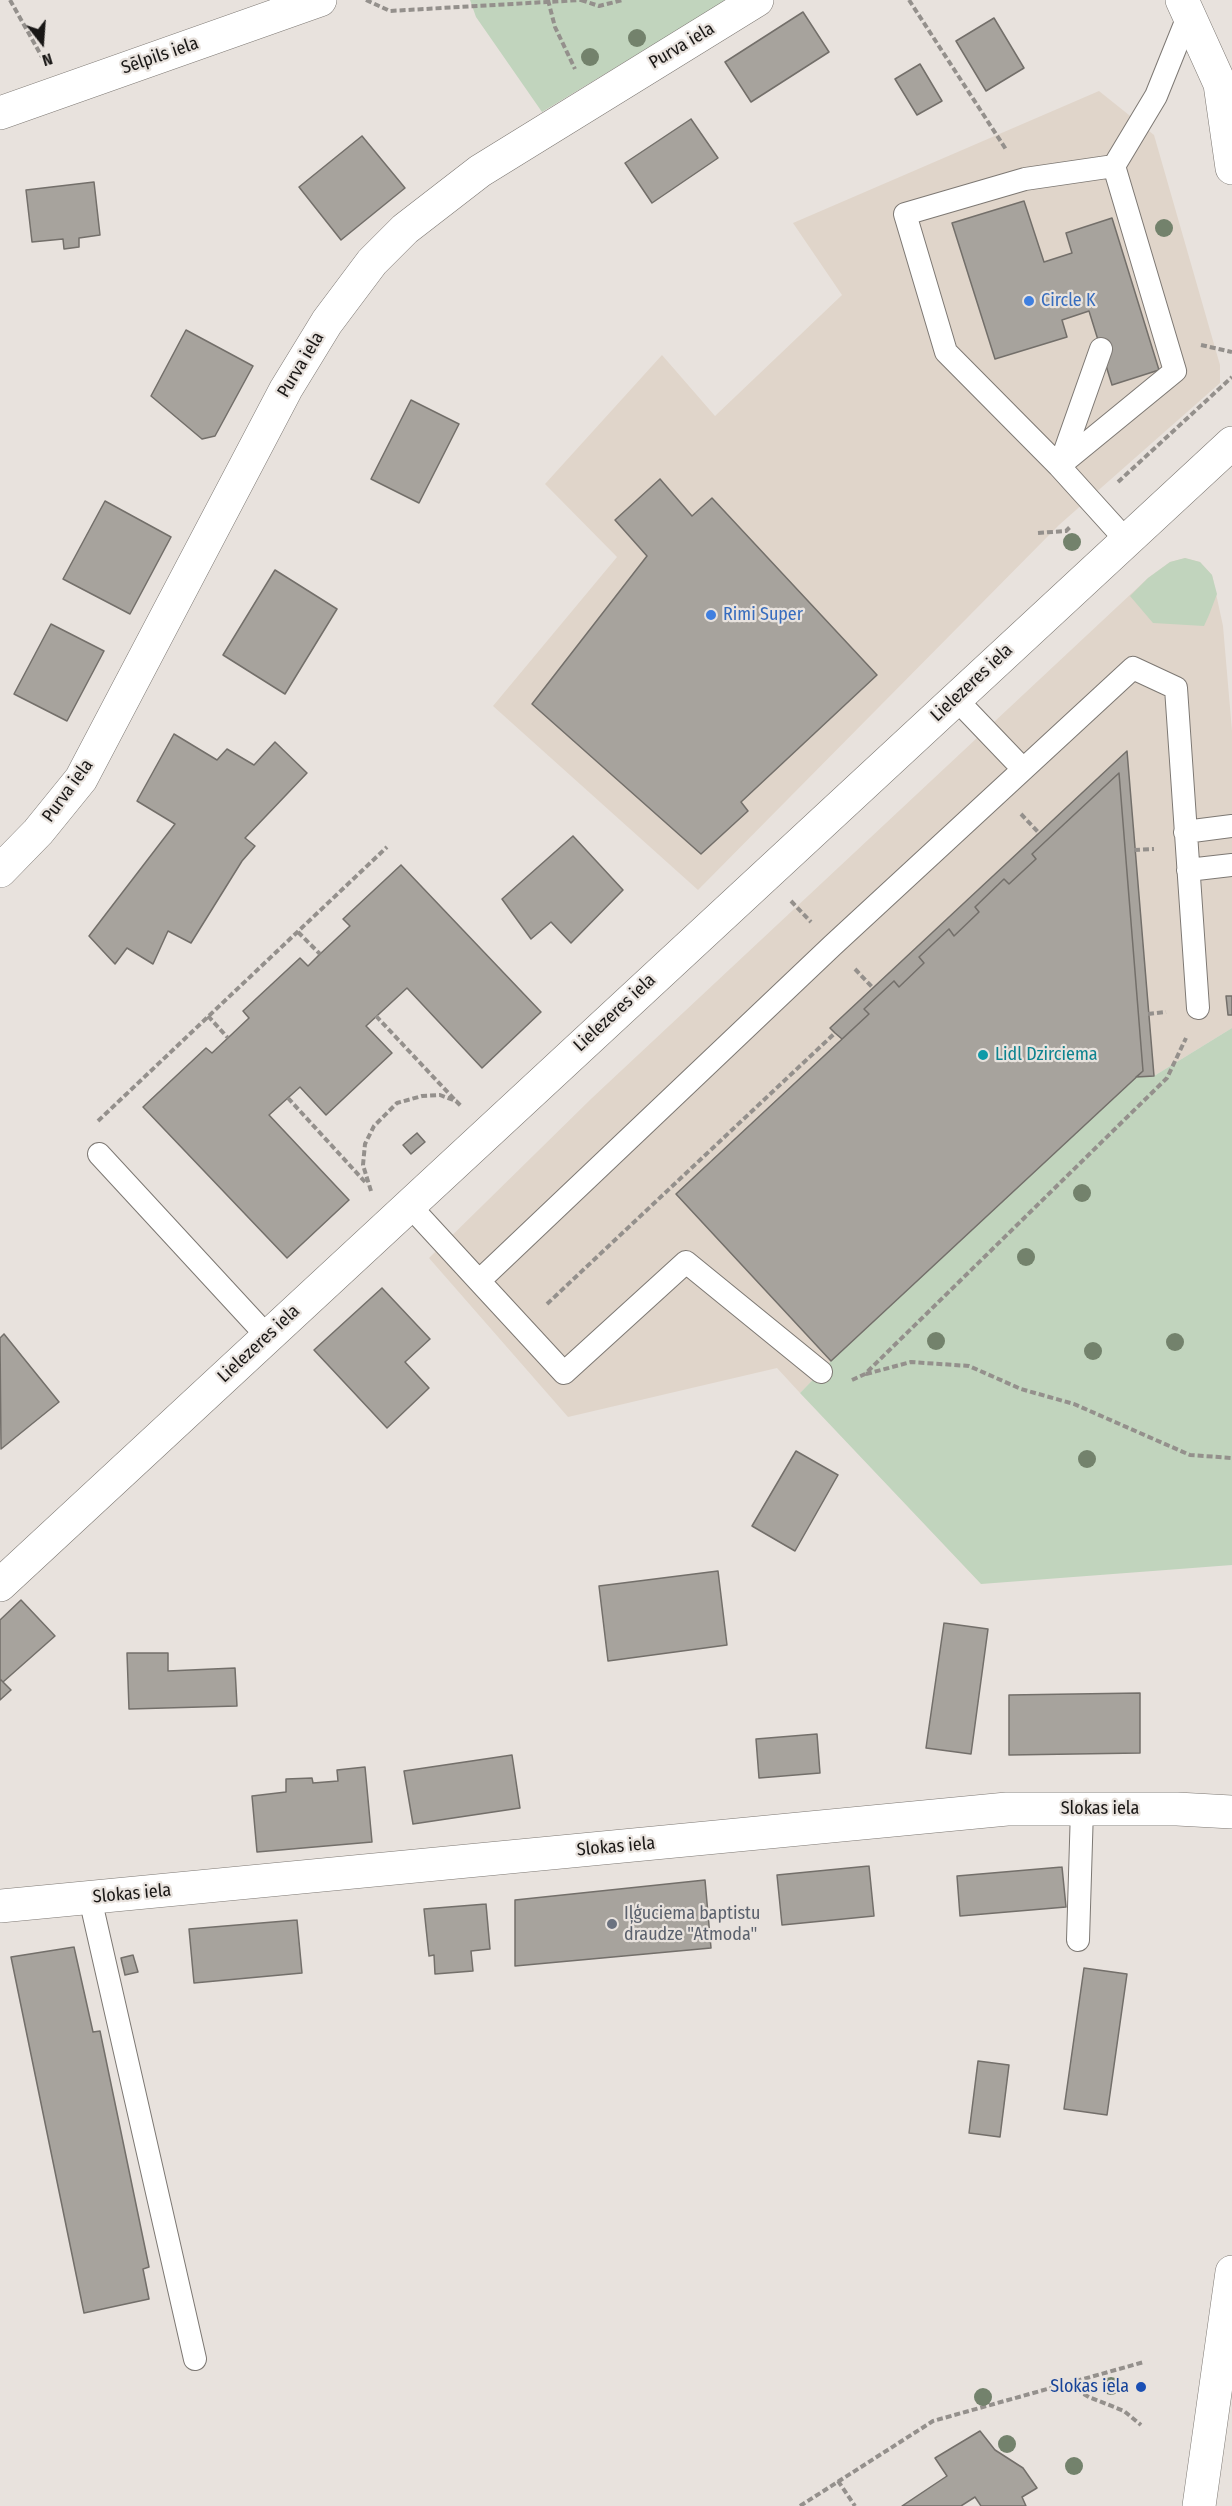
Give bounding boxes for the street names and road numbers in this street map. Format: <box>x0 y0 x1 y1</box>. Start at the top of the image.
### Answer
street label: Purva iela <box>645 18 719 74</box>
street label: Sēlpils iela <box>119 33 201 79</box>
street label: Purva iela <box>273 328 329 402</box>
street label: Lielezeres iela <box>927 640 1017 726</box>
street label: Purva iela <box>38 755 98 827</box>
street label: Lielezeres iela <box>570 970 660 1056</box>
street label: Lielezeres iela <box>214 1301 304 1387</box>
street label: Slokas iela <box>1061 1798 1139 1820</box>
street label: Slokas iela <box>576 1833 656 1861</box>
street label: Slokas iela <box>92 1880 172 1908</box>

